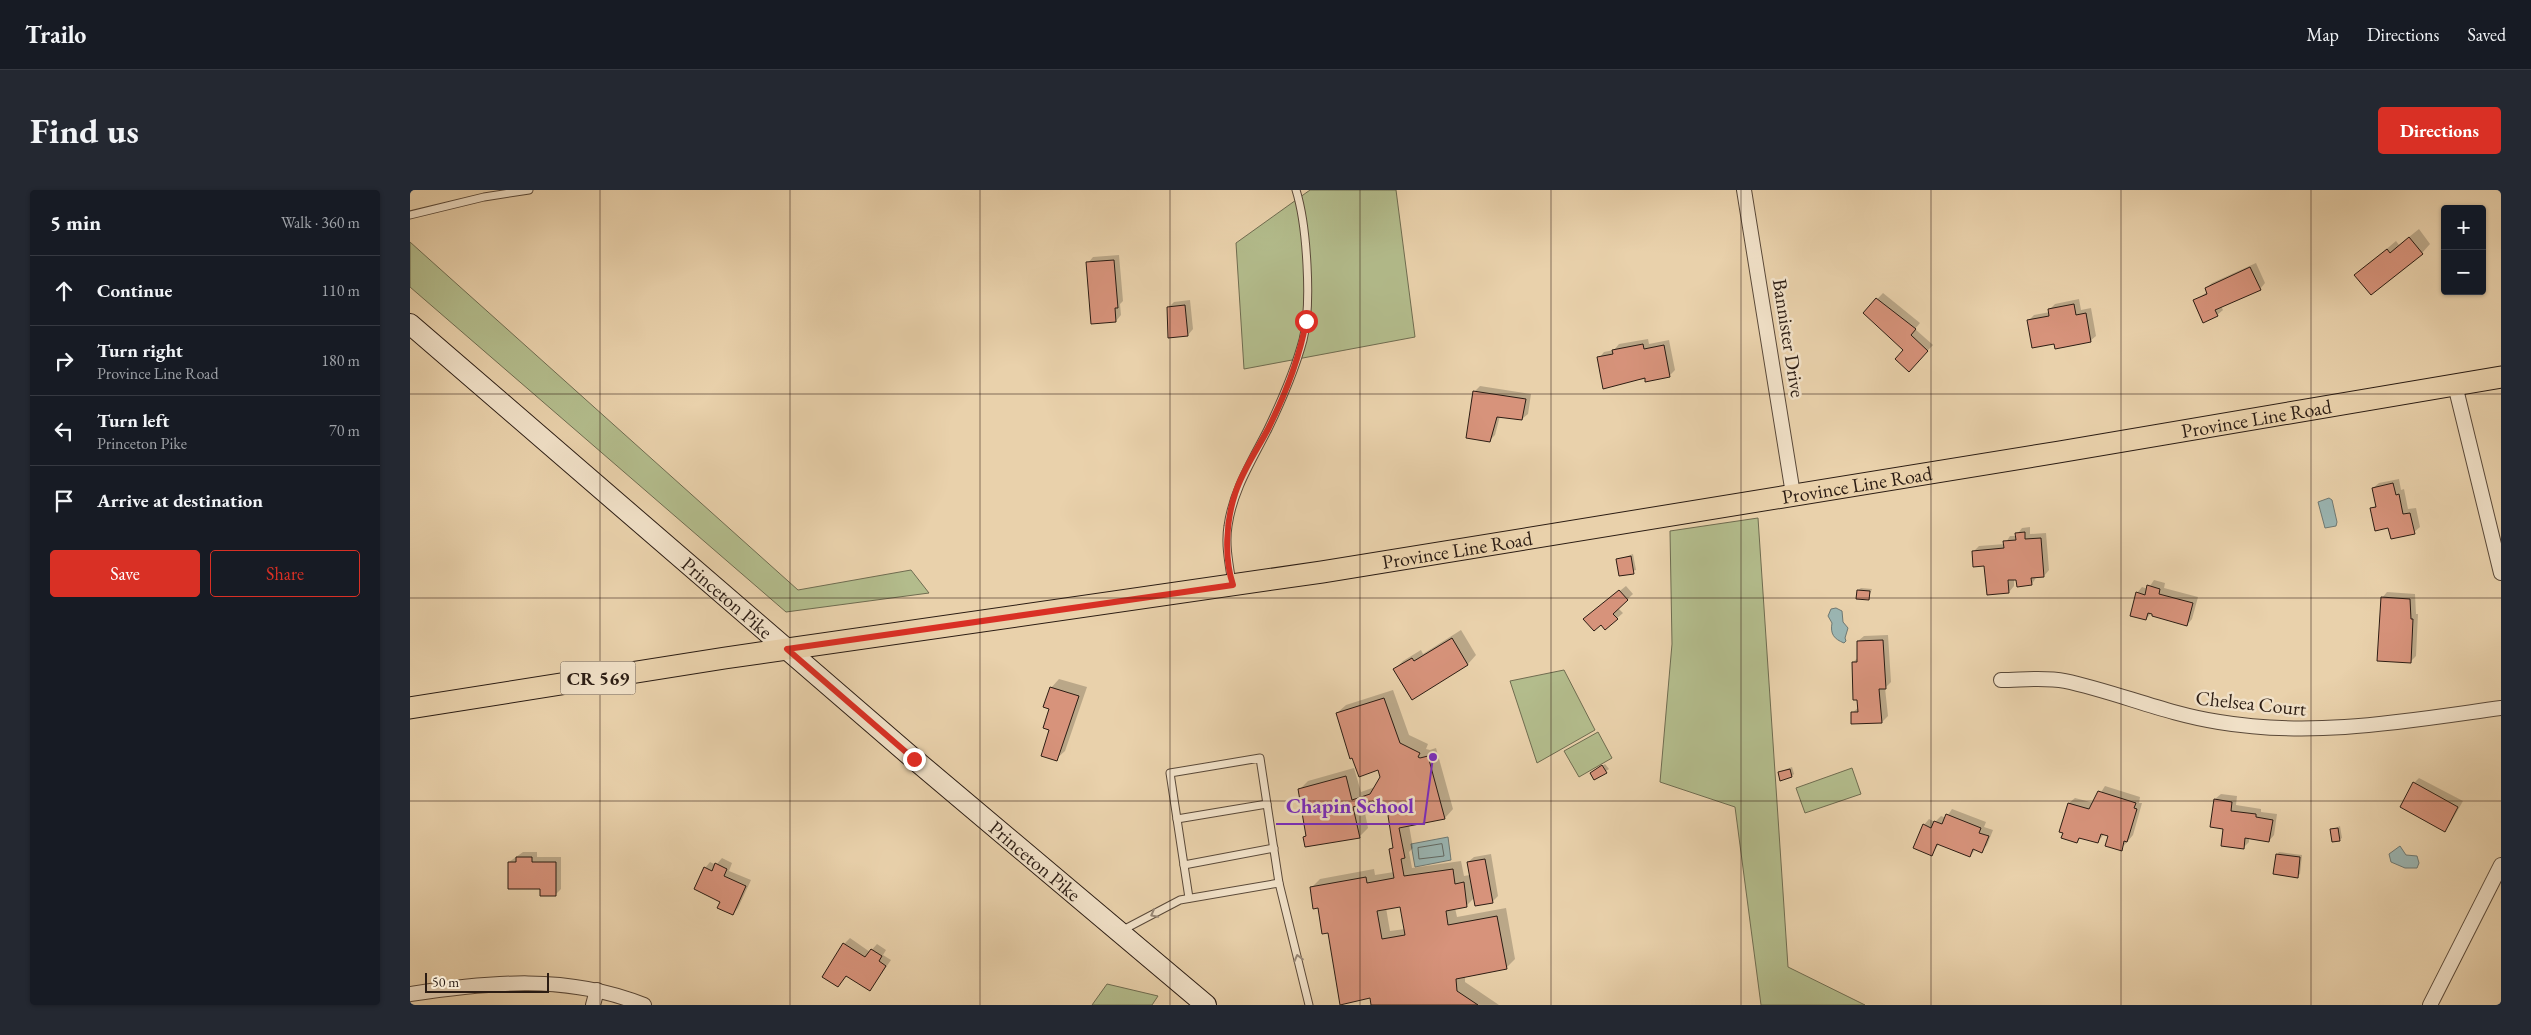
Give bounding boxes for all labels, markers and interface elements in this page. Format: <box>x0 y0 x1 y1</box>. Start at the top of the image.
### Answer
text: Trailo <box>25 19 86 50</box>
text: Map <box>2307 23 2339 46</box>
text: Directions <box>2367 23 2439 46</box>
text: Saved <box>2467 23 2506 46</box>
button: Directions <box>2378 107 2501 154</box>
text: Find us <box>30 108 139 153</box>
map controls <box>2441 205 2486 295</box>
button: + <box>2441 205 2486 250</box>
text: 5 min <box>50 209 101 236</box>
text: Walk · 360 m <box>281 212 360 233</box>
button: − <box>2441 250 2486 295</box>
icon: ahead <box>50 277 78 305</box>
street label: Bannister Drive <box>1767 277 1811 399</box>
text: Continue <box>97 278 172 303</box>
text: 110 m <box>321 280 360 301</box>
route start <box>1295 310 1318 333</box>
text: Turn right <box>97 338 183 363</box>
icon: right <box>50 347 78 375</box>
text: 180 m <box>321 350 360 371</box>
text: Province Line Road <box>97 363 219 384</box>
street label: Province Line Road <box>2179 393 2334 444</box>
text: Turn left <box>97 408 169 433</box>
icon: left <box>50 417 78 445</box>
text: 70 m <box>329 420 360 441</box>
text: Princeton Pike <box>97 433 187 454</box>
street label: Province Line Road <box>1780 460 1935 510</box>
icon: arrive <box>50 487 78 515</box>
text: Arrive at destination <box>97 488 263 513</box>
street label: Province Line Road <box>1380 525 1535 575</box>
button: Save <box>50 550 200 597</box>
button: Share <box>210 550 360 597</box>
street label: Princeton Pike <box>676 551 778 645</box>
road number: CR 569 <box>560 662 636 694</box>
street label: Chelsea Court <box>2194 684 2308 722</box>
route end <box>903 748 926 771</box>
callout: Chapin School <box>1276 788 1424 824</box>
text: Chapin School <box>1286 792 1414 819</box>
street label: Princeton Pike <box>984 815 1087 907</box>
one-way arrow <box>1150 908 1159 918</box>
one-way arrow <box>1293 953 1304 962</box>
scale bar <box>425 970 549 993</box>
text: 50 m <box>432 973 459 991</box>

